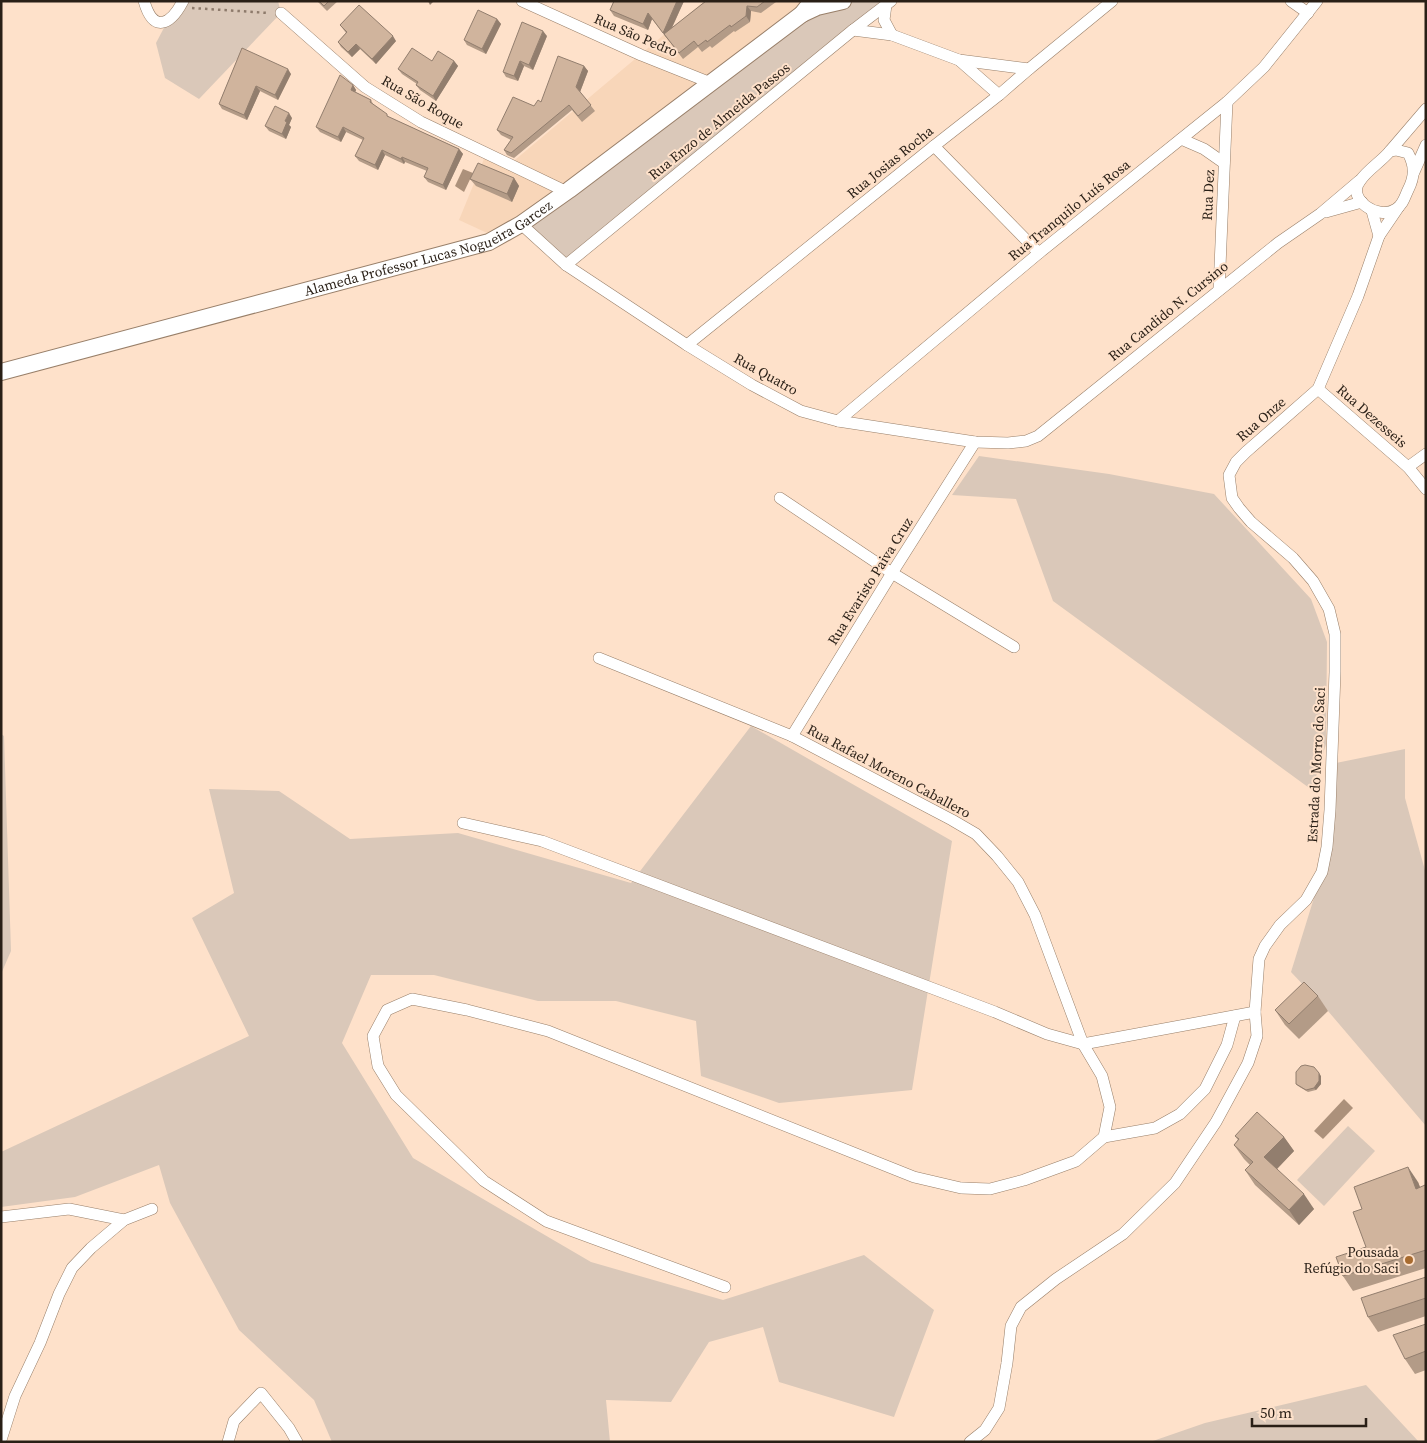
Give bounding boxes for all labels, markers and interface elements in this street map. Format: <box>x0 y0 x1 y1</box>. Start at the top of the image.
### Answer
street label: Rua São Pedro <box>591 8 681 62</box>
street label: Rua Enzo de Almeida Passos <box>644 58 794 184</box>
street label: Rua São Roque <box>378 70 468 134</box>
street label: Rua Josias Rocha <box>843 120 938 203</box>
street label: Rua Tranquilo Luís Rosa <box>1004 154 1135 265</box>
street label: Rua Dez <box>1197 168 1219 221</box>
street label: Alameda Professor Lucas Nogueira Garcez <box>302 195 557 301</box>
street label: Rua Candido N. Cursino <box>1104 256 1233 366</box>
street label: Rua Quatro <box>730 348 802 400</box>
street label: Rua Dezesseis <box>1332 380 1412 452</box>
street label: Rua Onze <box>1232 392 1290 446</box>
street label: Rua Evaristo Paiva Cruz <box>823 513 918 649</box>
street label: Estrada do Morro do Saci <box>1302 687 1330 843</box>
street label: Rua Rafael Moreno Caballero <box>804 719 975 823</box>
place label: Pousada Refúgio do Saci <box>1304 1242 1400 1278</box>
marker: Pousada Refúgio do Saci <box>1403 1254 1415 1266</box>
scale bar <box>1252 1396 1366 1428</box>
text: 50 m <box>1260 1402 1292 1423</box>

